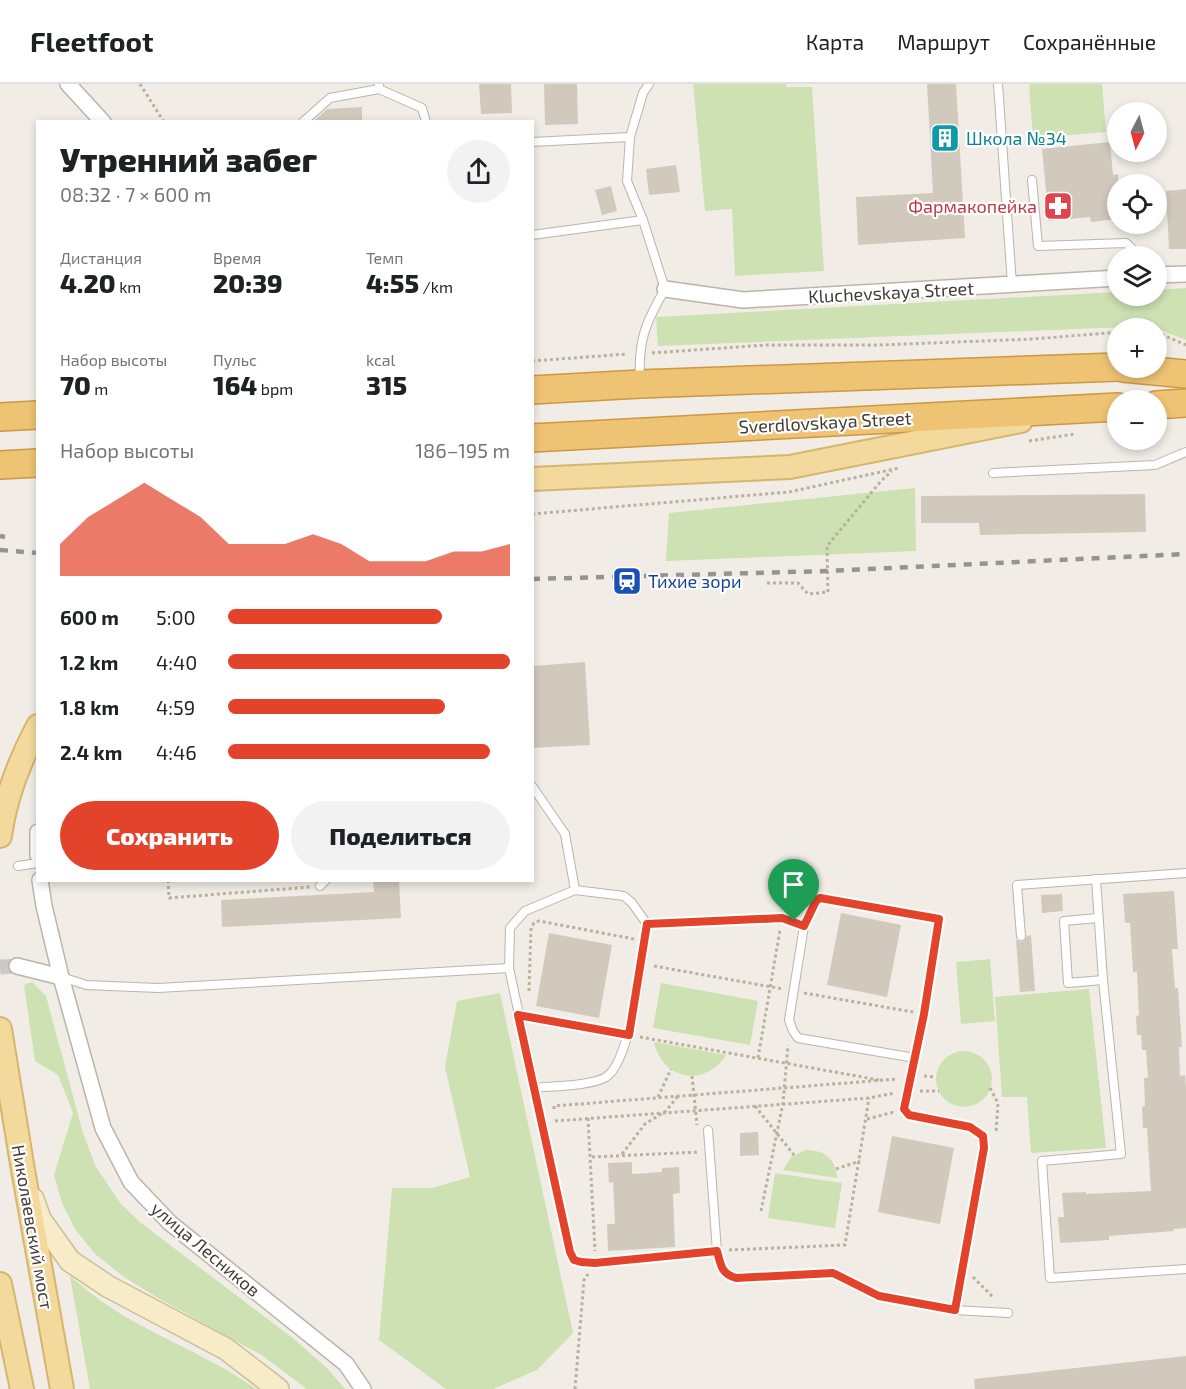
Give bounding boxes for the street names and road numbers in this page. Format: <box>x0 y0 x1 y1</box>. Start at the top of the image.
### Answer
street label: Kluchevskaya Street <box>807 277 975 307</box>
street label: Sverdlovskaya Street <box>738 406 912 438</box>
street label: Николаевский мост <box>8 1143 58 1311</box>
street label: улица Лесников <box>147 1197 265 1301</box>

